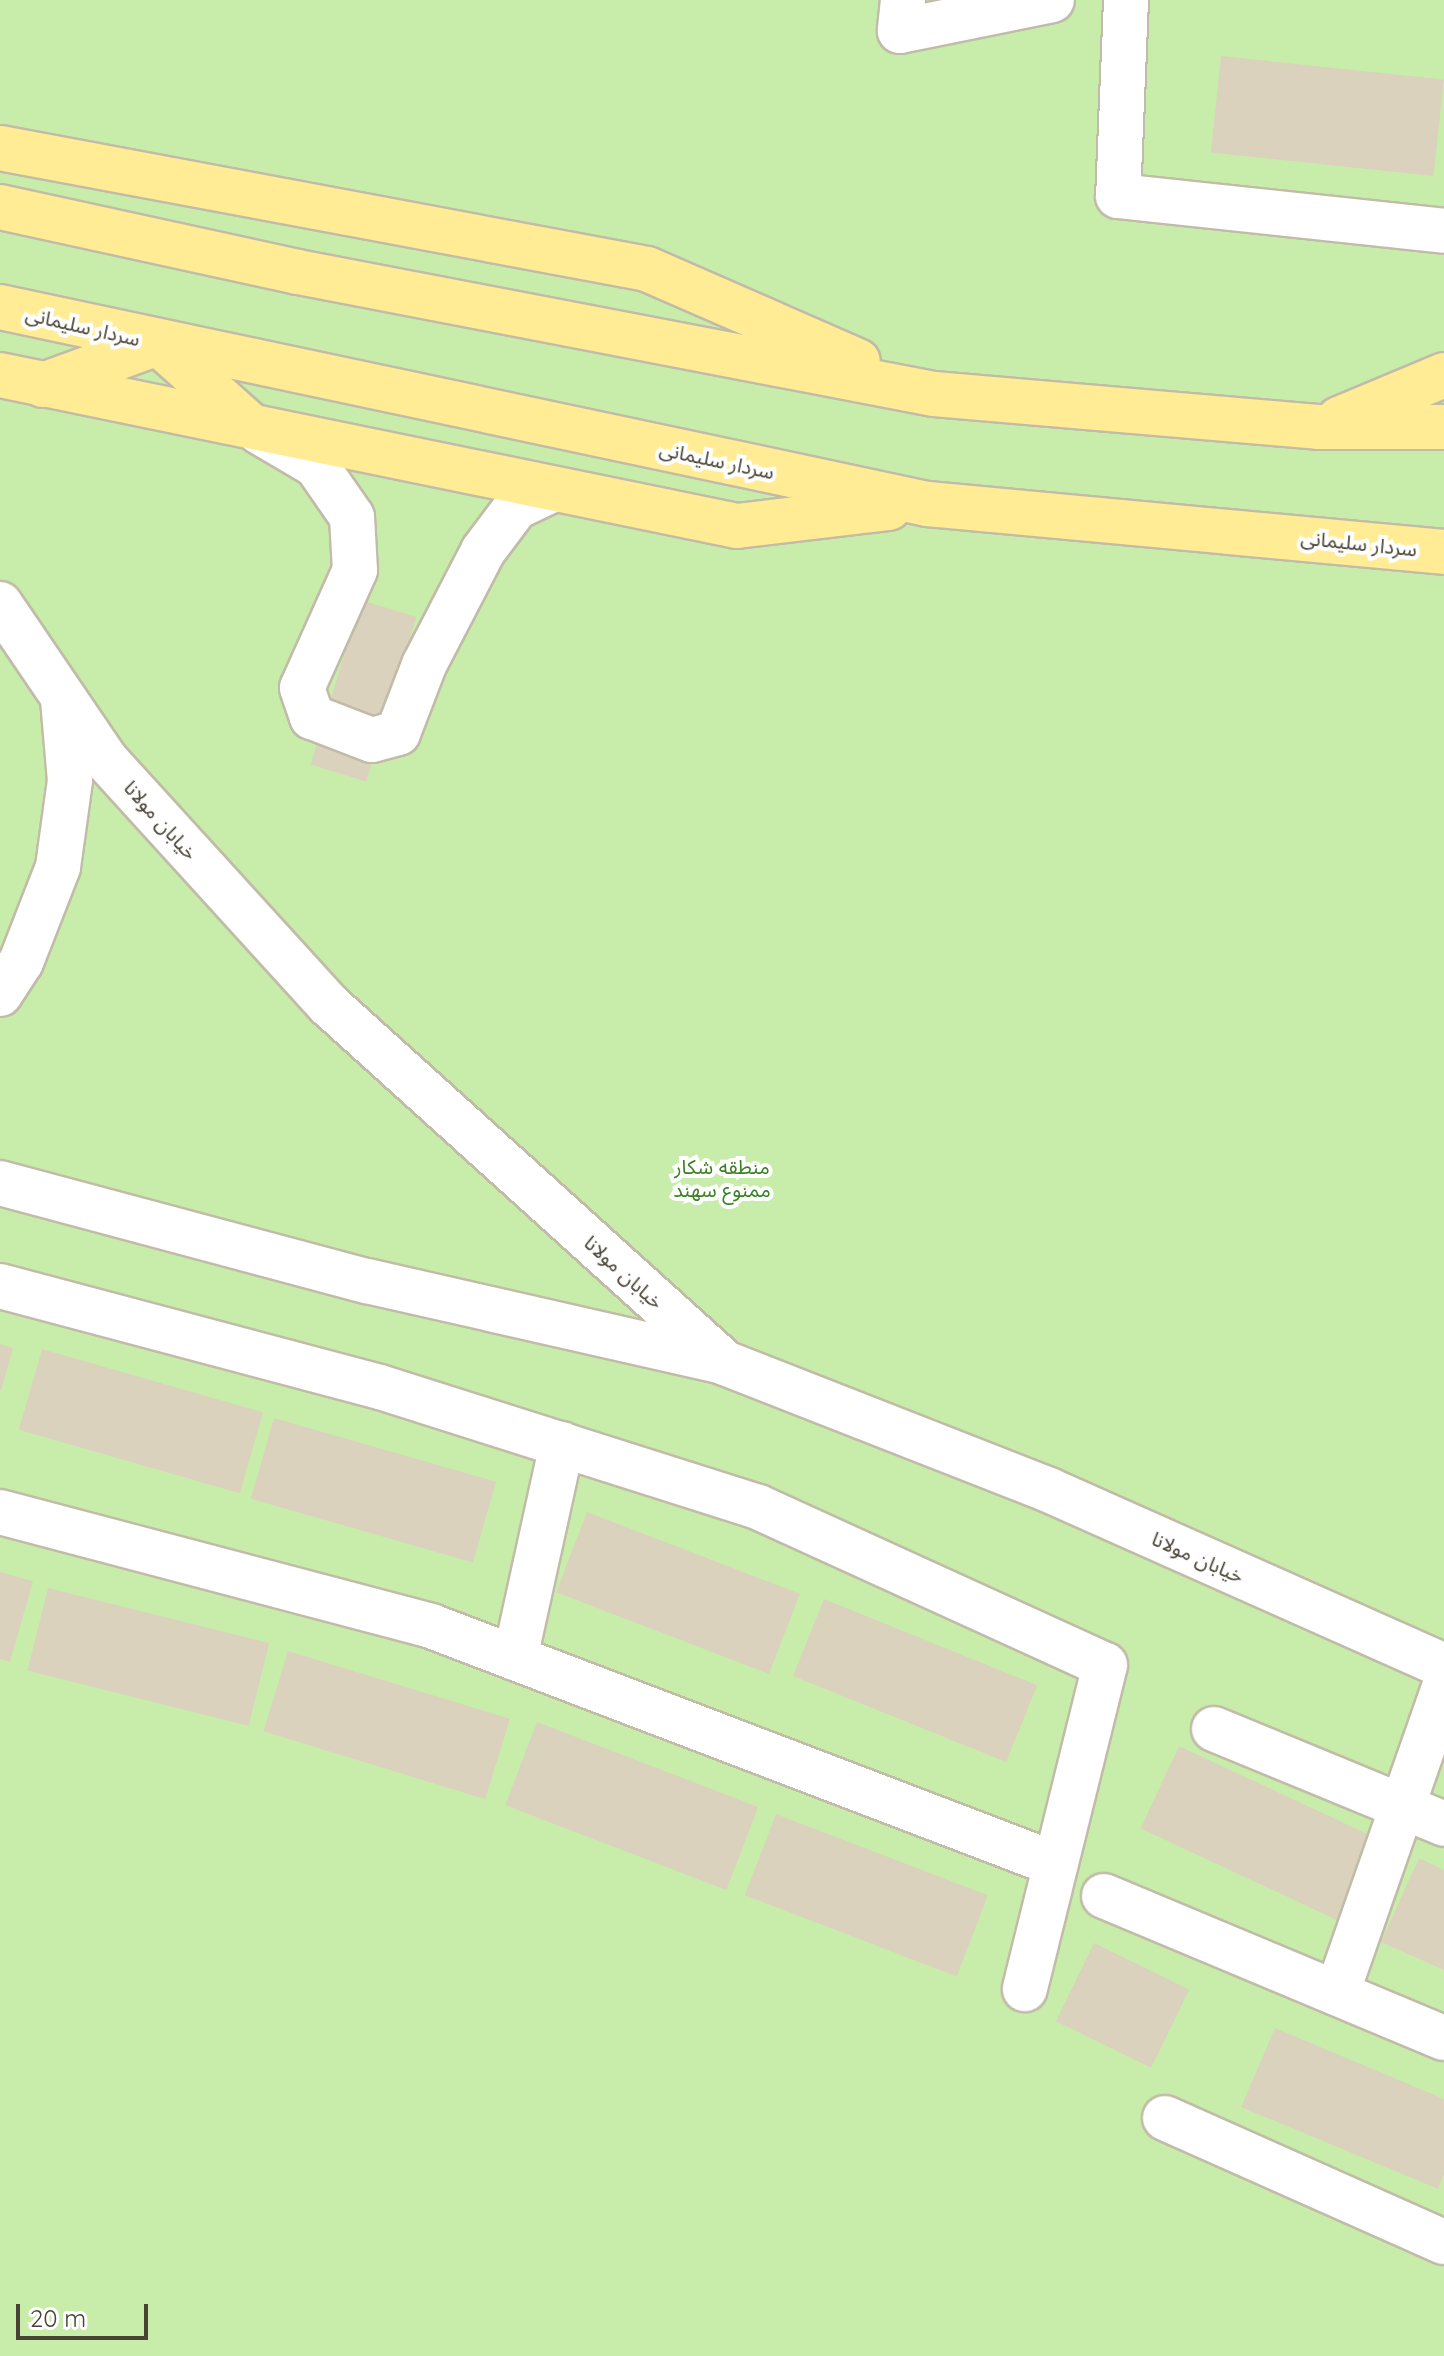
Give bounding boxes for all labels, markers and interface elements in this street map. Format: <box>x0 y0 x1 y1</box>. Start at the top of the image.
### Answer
street label: سردار سلیمانی <box>23 301 143 351</box>
street label: سردار سلیمانی <box>657 436 777 484</box>
street label: سردار سلیمانی <box>1300 525 1418 561</box>
street label: خیابان مولانا <box>119 775 203 865</box>
park label: منطقه شکار ممنوع سهند <box>673 1154 771 1201</box>
street label: خیابان مولانا <box>579 1230 669 1314</box>
street label: خیابان مولانا <box>1148 1526 1248 1588</box>
scale bar <box>20 2288 152 2338</box>
text: 20 m <box>30 2303 86 2333</box>

